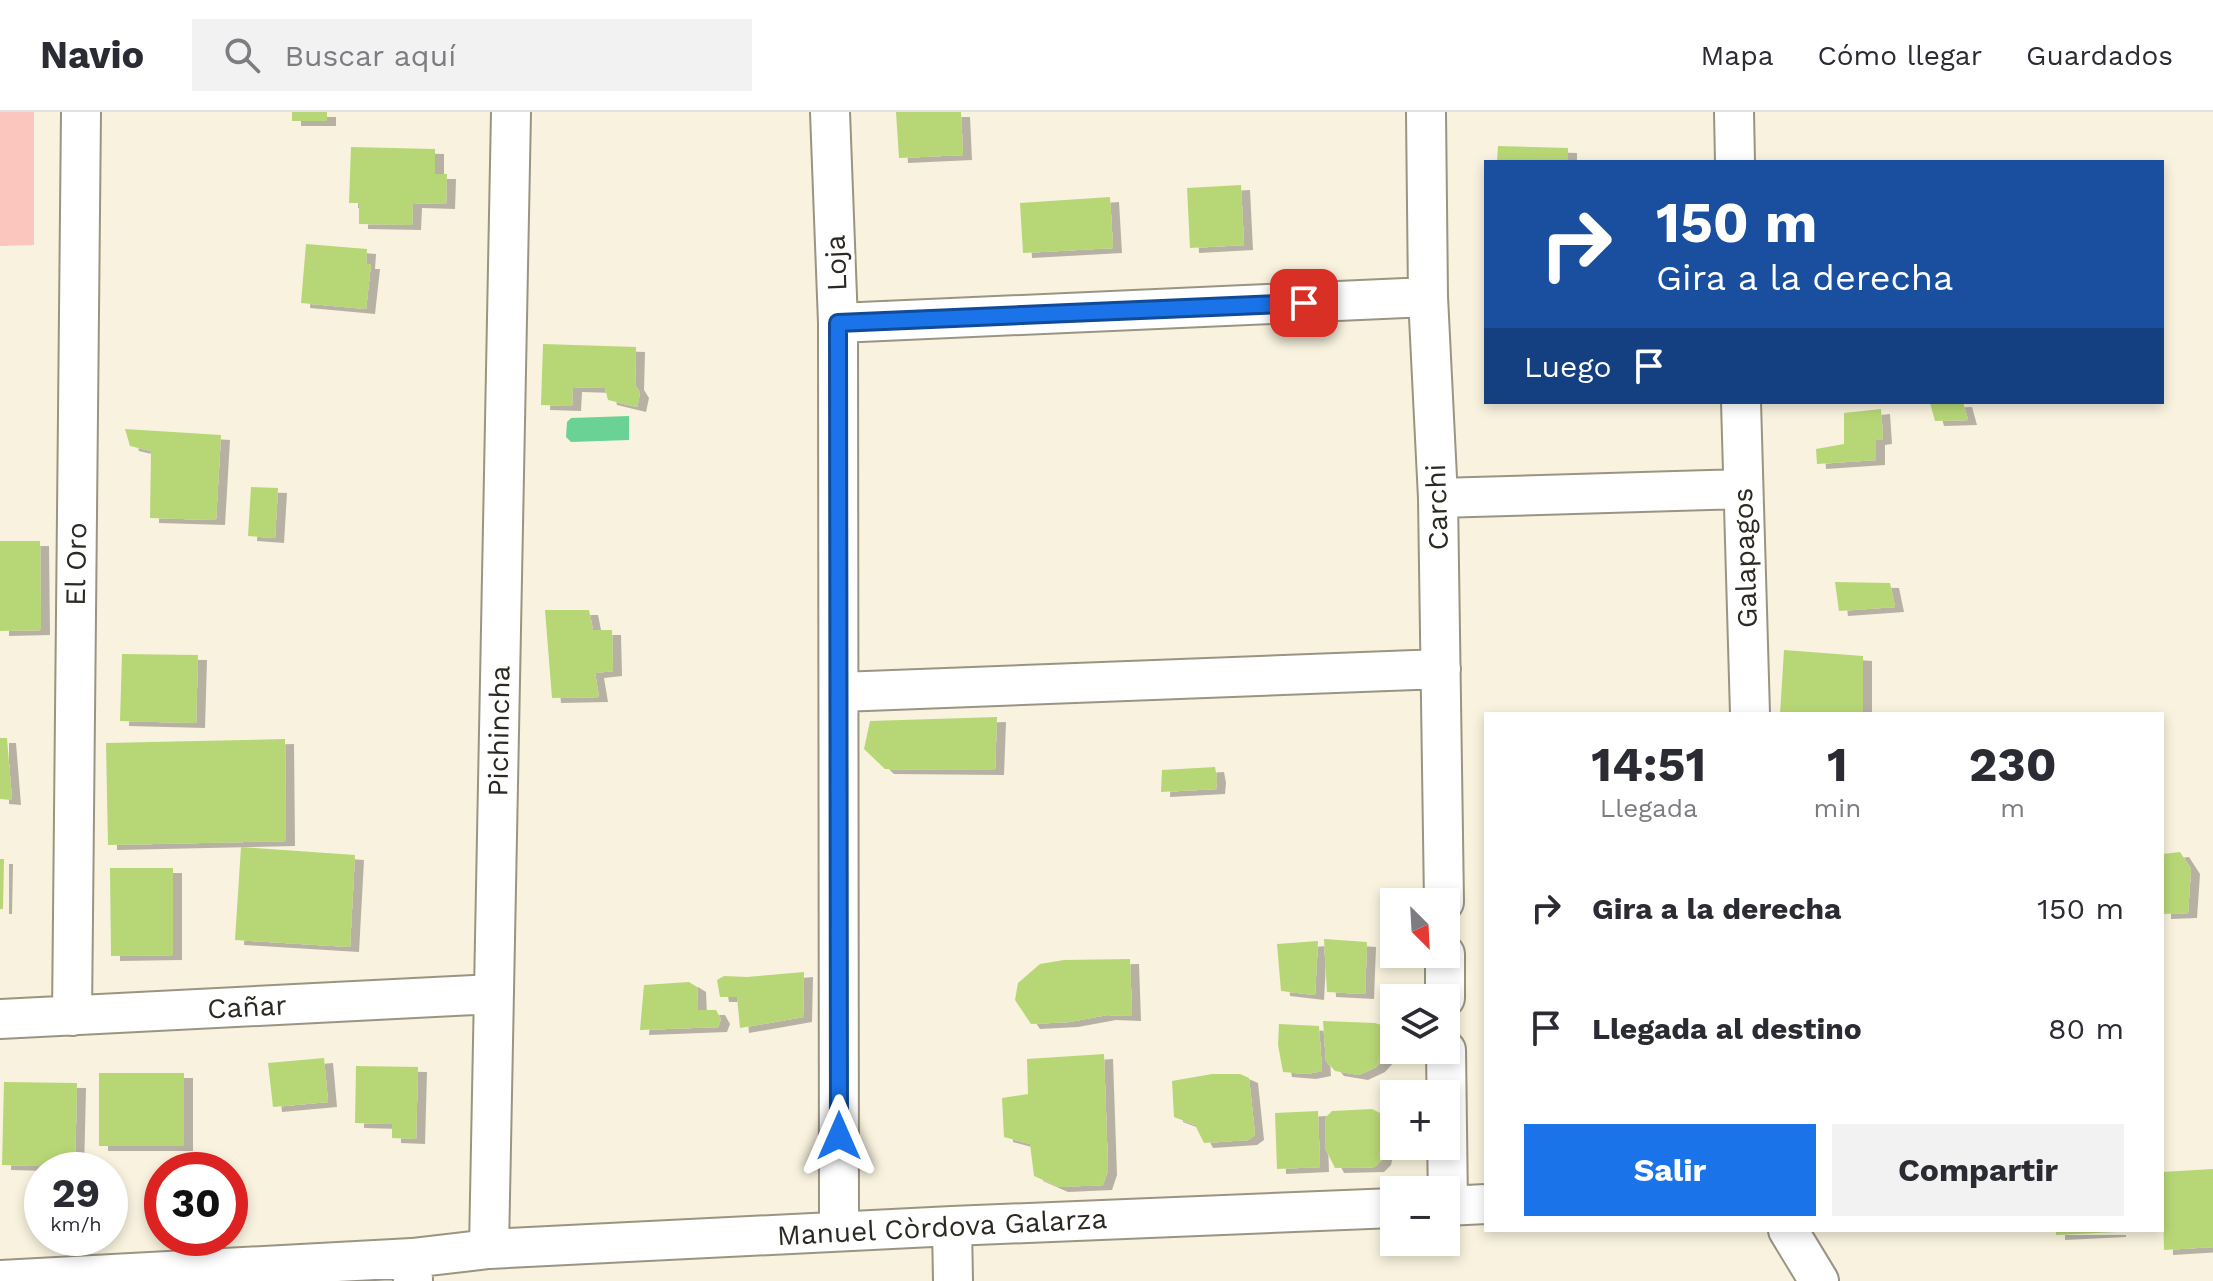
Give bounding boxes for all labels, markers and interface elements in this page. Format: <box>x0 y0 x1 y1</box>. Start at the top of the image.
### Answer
search box <box>192 19 752 91</box>
text: Navio <box>40 33 144 77</box>
icon: search <box>220 33 264 77</box>
text: Buscar aquí <box>284 38 456 73</box>
text: Mapa <box>1701 39 1774 72</box>
text: Cómo llegar <box>1818 39 1982 72</box>
text: Guardados <box>2026 39 2173 72</box>
text: 150 m <box>1656 190 1818 256</box>
icon: right <box>1524 192 1628 296</box>
street label: Loja <box>819 234 853 292</box>
text: Gira a la derecha <box>1656 257 1953 299</box>
pin <box>1270 269 1338 337</box>
icon: arrive <box>1282 281 1326 325</box>
icon: arrive <box>1627 344 1671 388</box>
text: Luego <box>1524 349 1611 384</box>
street label: Carchi <box>1419 463 1455 551</box>
street label: Galapagos <box>1726 487 1764 629</box>
street label: El Oro <box>59 522 93 606</box>
street label: Pichincha <box>481 665 517 797</box>
text: 14:51 <box>1591 736 1706 793</box>
text: 1 <box>1827 736 1848 793</box>
text: 230 <box>1969 736 2057 793</box>
text: Llegada <box>1600 793 1698 823</box>
text: min <box>1814 793 1861 823</box>
text: m <box>2000 793 2025 823</box>
icon: right <box>1524 886 1568 930</box>
north arrow <box>1380 888 1460 968</box>
map controls <box>1380 888 1460 1256</box>
text: Gira a la derecha <box>1592 891 1841 926</box>
text: 150 m <box>2037 891 2124 926</box>
button: layers <box>1380 984 1460 1064</box>
street label: Cañar <box>206 988 288 1026</box>
icon: arrive <box>1524 1006 1568 1050</box>
text: Llegada al destino <box>1592 1011 1862 1046</box>
text: 80 m <box>2048 1011 2124 1046</box>
button: + <box>1380 1080 1460 1160</box>
position arrow <box>797 1094 881 1178</box>
button: Salir <box>1524 1124 1816 1216</box>
button: Compartir <box>1832 1124 2124 1216</box>
speed limit sign: 30 <box>144 1152 248 1256</box>
text: 29 <box>52 1170 100 1217</box>
button: − <box>1380 1176 1460 1256</box>
street label: Manuel Còrdova Galarza <box>776 1202 1108 1252</box>
text: km/h <box>50 1212 102 1236</box>

